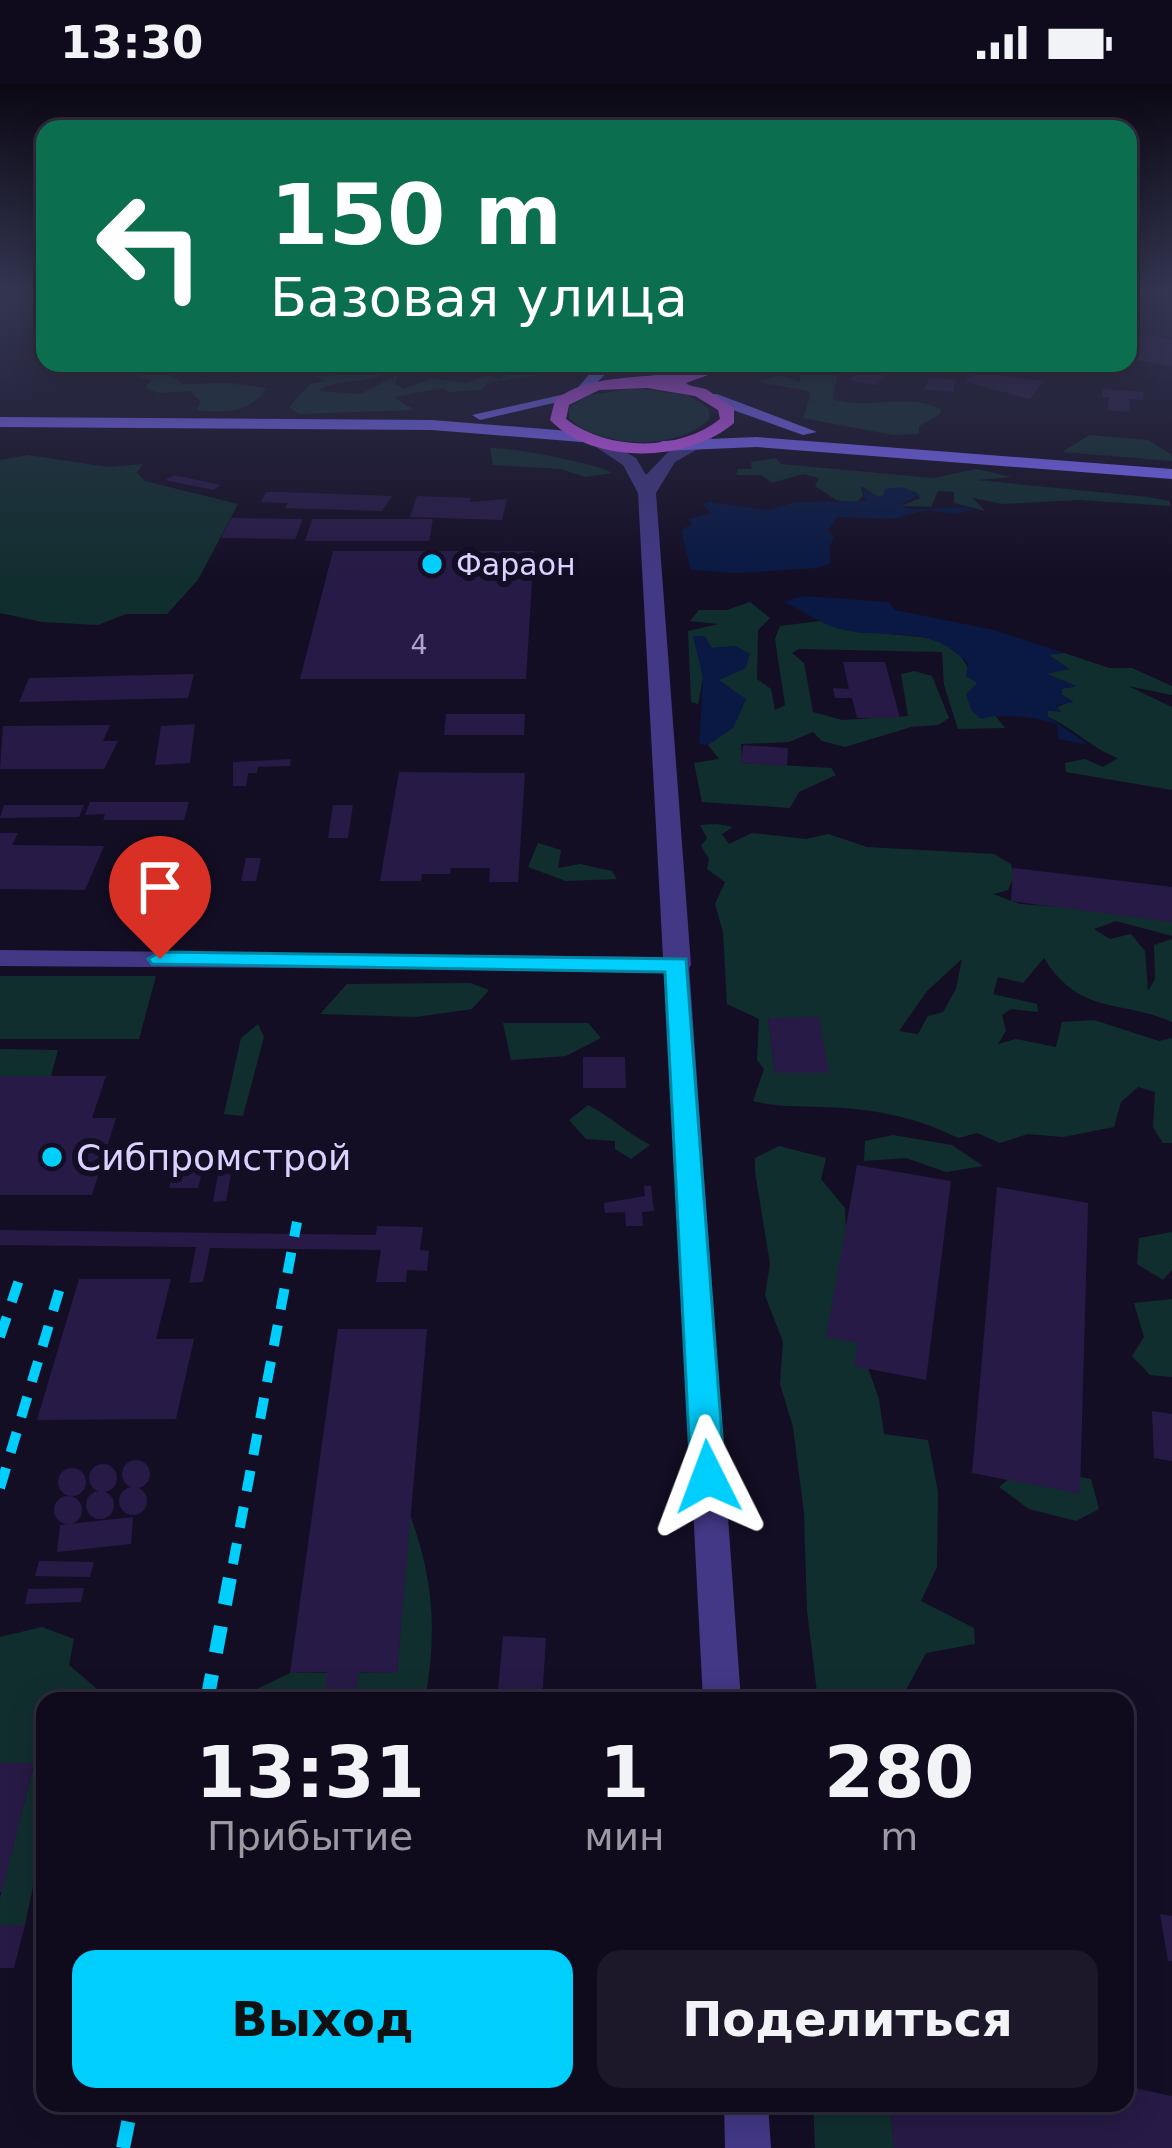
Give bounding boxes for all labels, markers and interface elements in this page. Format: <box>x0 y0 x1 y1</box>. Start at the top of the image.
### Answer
text: 13:30 <box>60 16 203 69</box>
text: 150 m <box>270 166 562 264</box>
icon: left <box>72 168 228 324</box>
text: Базовая улица <box>270 266 688 329</box>
place label: Фараон <box>456 547 576 582</box>
marker: Фараон <box>419 551 445 577</box>
house number: 4 <box>410 629 428 660</box>
pin <box>109 836 211 959</box>
icon: arrive <box>127 854 193 920</box>
place label: Сибпромстрой <box>76 1137 351 1178</box>
marker: Сибпромстрой <box>39 1144 65 1170</box>
position arrow <box>645 1414 771 1540</box>
text: 13:31 <box>196 1730 425 1814</box>
text: 1 <box>599 1730 649 1814</box>
text: 280 <box>824 1730 974 1814</box>
text: Прибытие <box>207 1814 413 1859</box>
text: мин <box>584 1814 665 1859</box>
text: m <box>880 1814 918 1859</box>
button: Выход <box>72 1950 573 2088</box>
button: Поделиться <box>597 1950 1098 2088</box>

